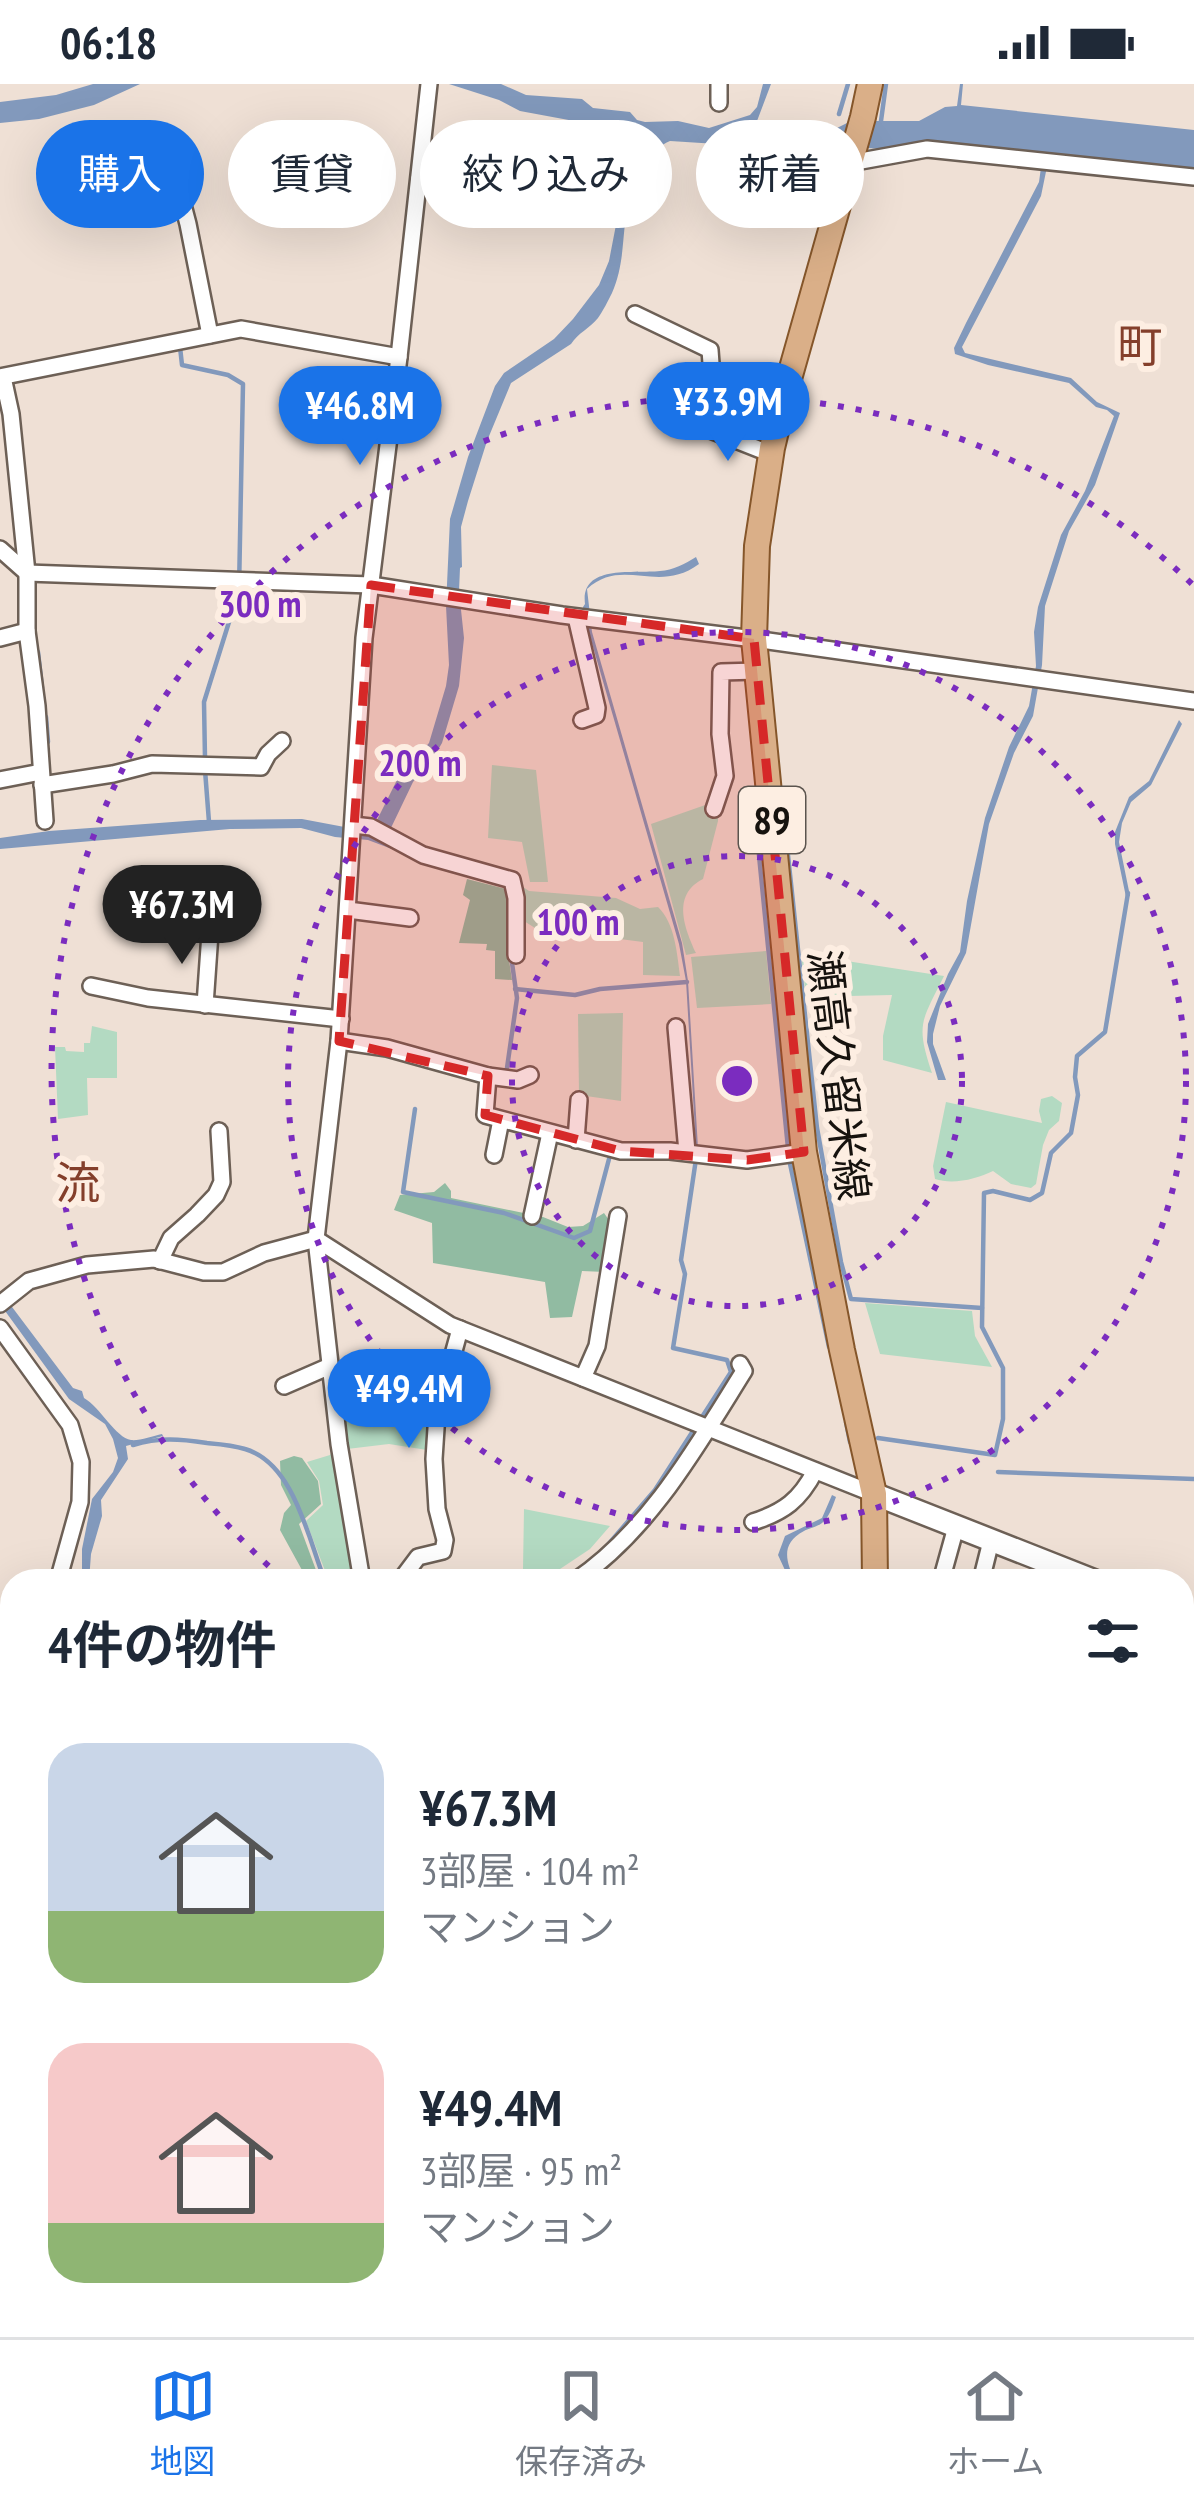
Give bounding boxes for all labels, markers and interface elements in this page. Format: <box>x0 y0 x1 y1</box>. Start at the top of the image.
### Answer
text: 06:18 <box>60 13 157 71</box>
chip: 購入 <box>36 120 204 228</box>
chip: 賃貸 <box>228 120 396 228</box>
chip: 絞り込み <box>420 120 672 228</box>
chip: 新着 <box>696 120 864 228</box>
district label: 町 <box>1117 316 1163 374</box>
pin: ¥33.9M <box>630 362 826 464</box>
pin: ¥46.8M <box>262 366 458 468</box>
text: ¥33.9M <box>674 375 782 426</box>
text: ¥46.8M <box>306 379 414 430</box>
text: 300 m <box>219 580 301 627</box>
text: 200 m <box>379 739 461 786</box>
road number: 89 <box>739 787 805 853</box>
pin: ¥67.3M <box>84 865 280 967</box>
text: ¥67.3M <box>130 878 234 929</box>
text: 100 m <box>537 898 619 945</box>
street label: 瀬高久留米線 <box>797 947 882 1203</box>
centre of rings <box>716 1060 758 1102</box>
district label: 流 <box>55 1153 101 1211</box>
pin: ¥49.4M <box>311 1349 507 1451</box>
text: ¥49.4M <box>355 1362 463 1413</box>
icon: filters <box>1080 1608 1146 1674</box>
text: 4件の物件 <box>48 1611 276 1677</box>
text: ¥67.3M <box>420 1774 557 1840</box>
icon: home <box>144 1791 288 1935</box>
text: 3部屋 · 104 m² <box>420 1845 640 1896</box>
text: マンション <box>420 1901 615 1952</box>
text: ¥49.4M <box>420 2074 562 2140</box>
icon: home <box>144 2091 288 2235</box>
text: 3部屋 · 95 m² <box>420 2145 622 2196</box>
text: マンション <box>420 2201 615 2252</box>
tab: 地図 <box>150 2363 216 2483</box>
tab: 保存済み <box>515 2363 647 2483</box>
tab: ホーム <box>946 2363 1044 2483</box>

